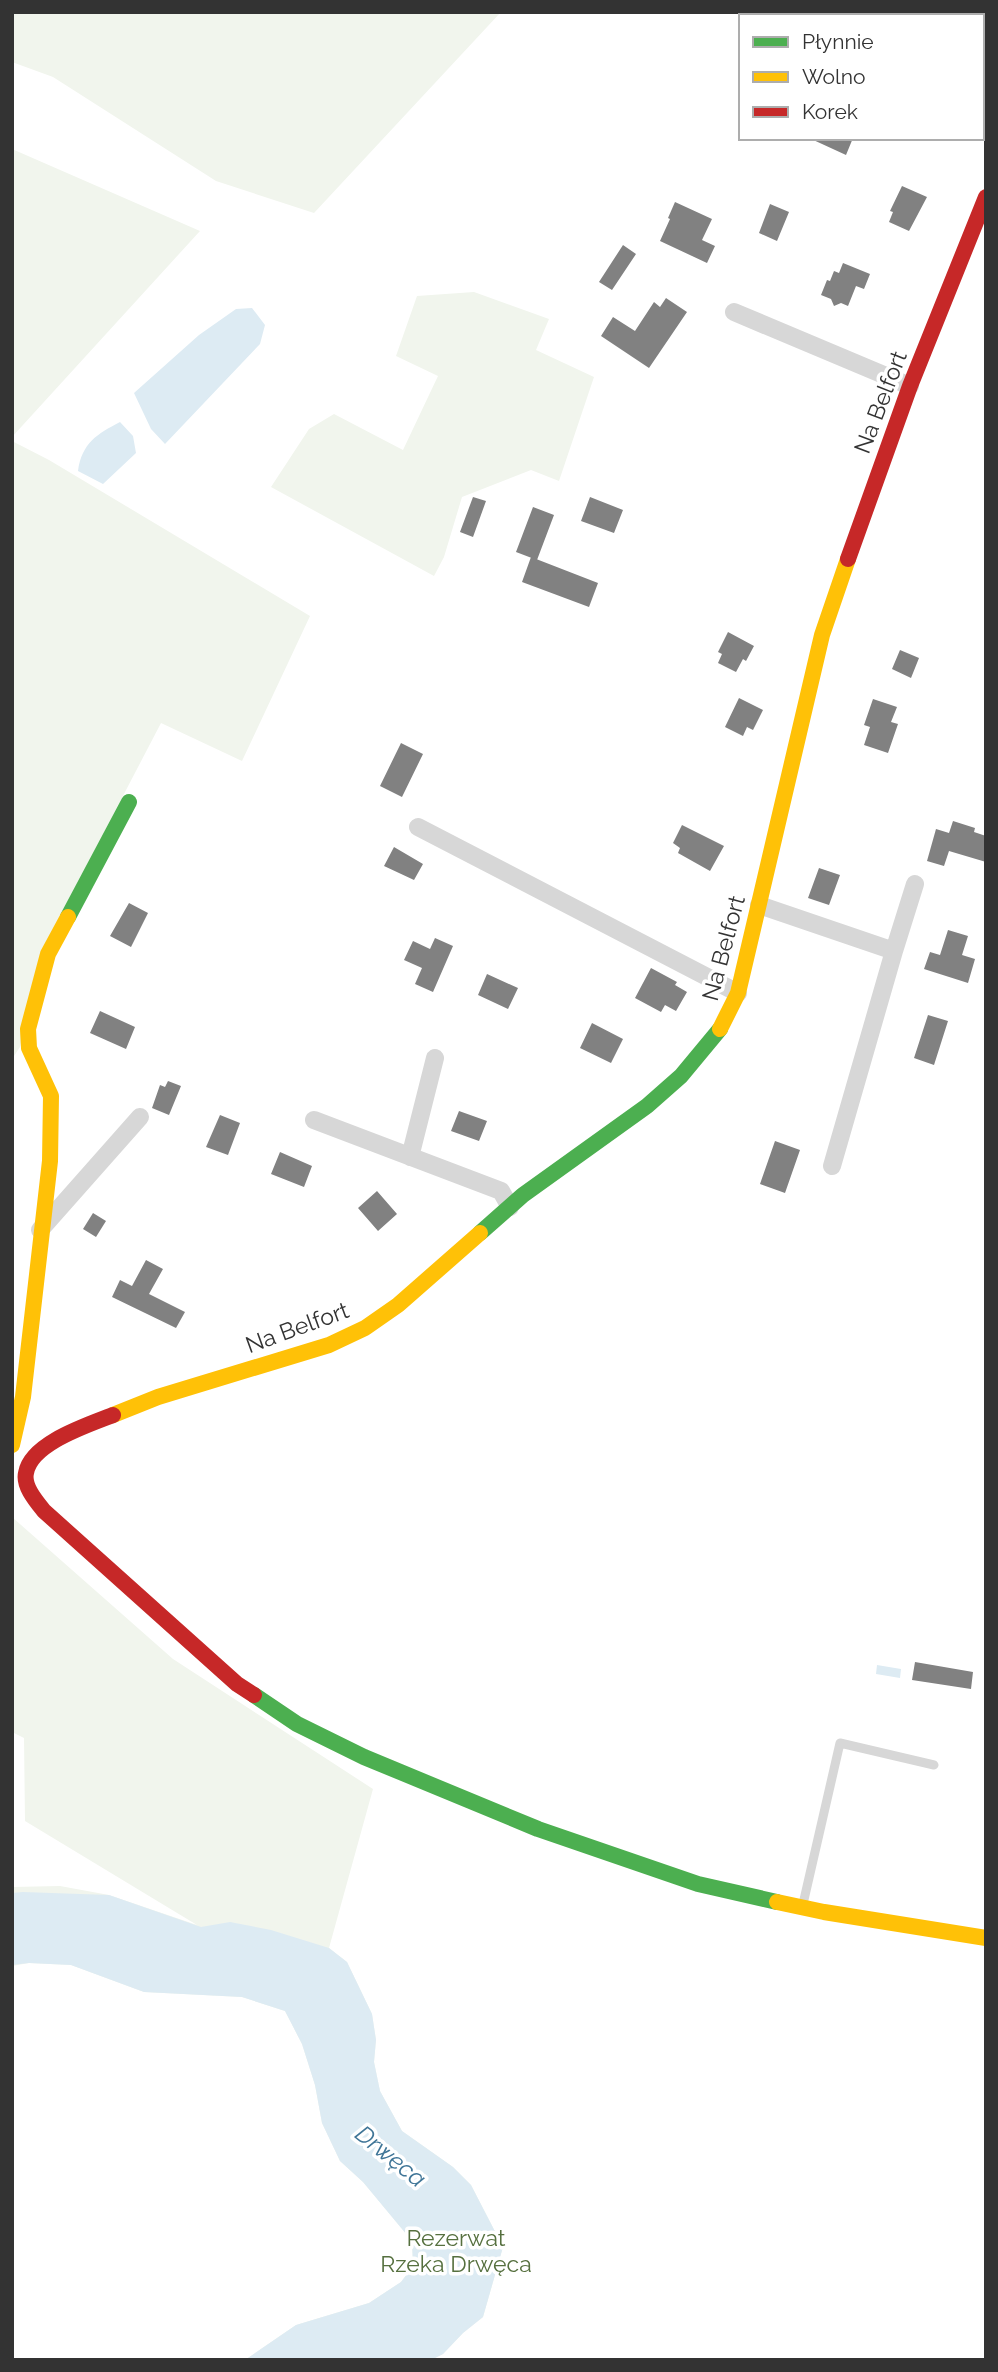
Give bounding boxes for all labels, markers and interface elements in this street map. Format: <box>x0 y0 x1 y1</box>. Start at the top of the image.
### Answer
legend <box>739 14 984 140</box>
text: Płynnie <box>802 29 874 54</box>
text: Wolno <box>802 64 866 89</box>
text: Korek <box>802 99 858 124</box>
street label: Na Belfort <box>848 347 912 457</box>
street label: Na Belfort <box>696 892 750 1004</box>
street label: Na Belfort <box>242 1296 353 1358</box>
water label: Drwęca <box>350 2119 432 2193</box>
park label: Rezerwat Rzeka Drwęca <box>380 2224 532 2277</box>

